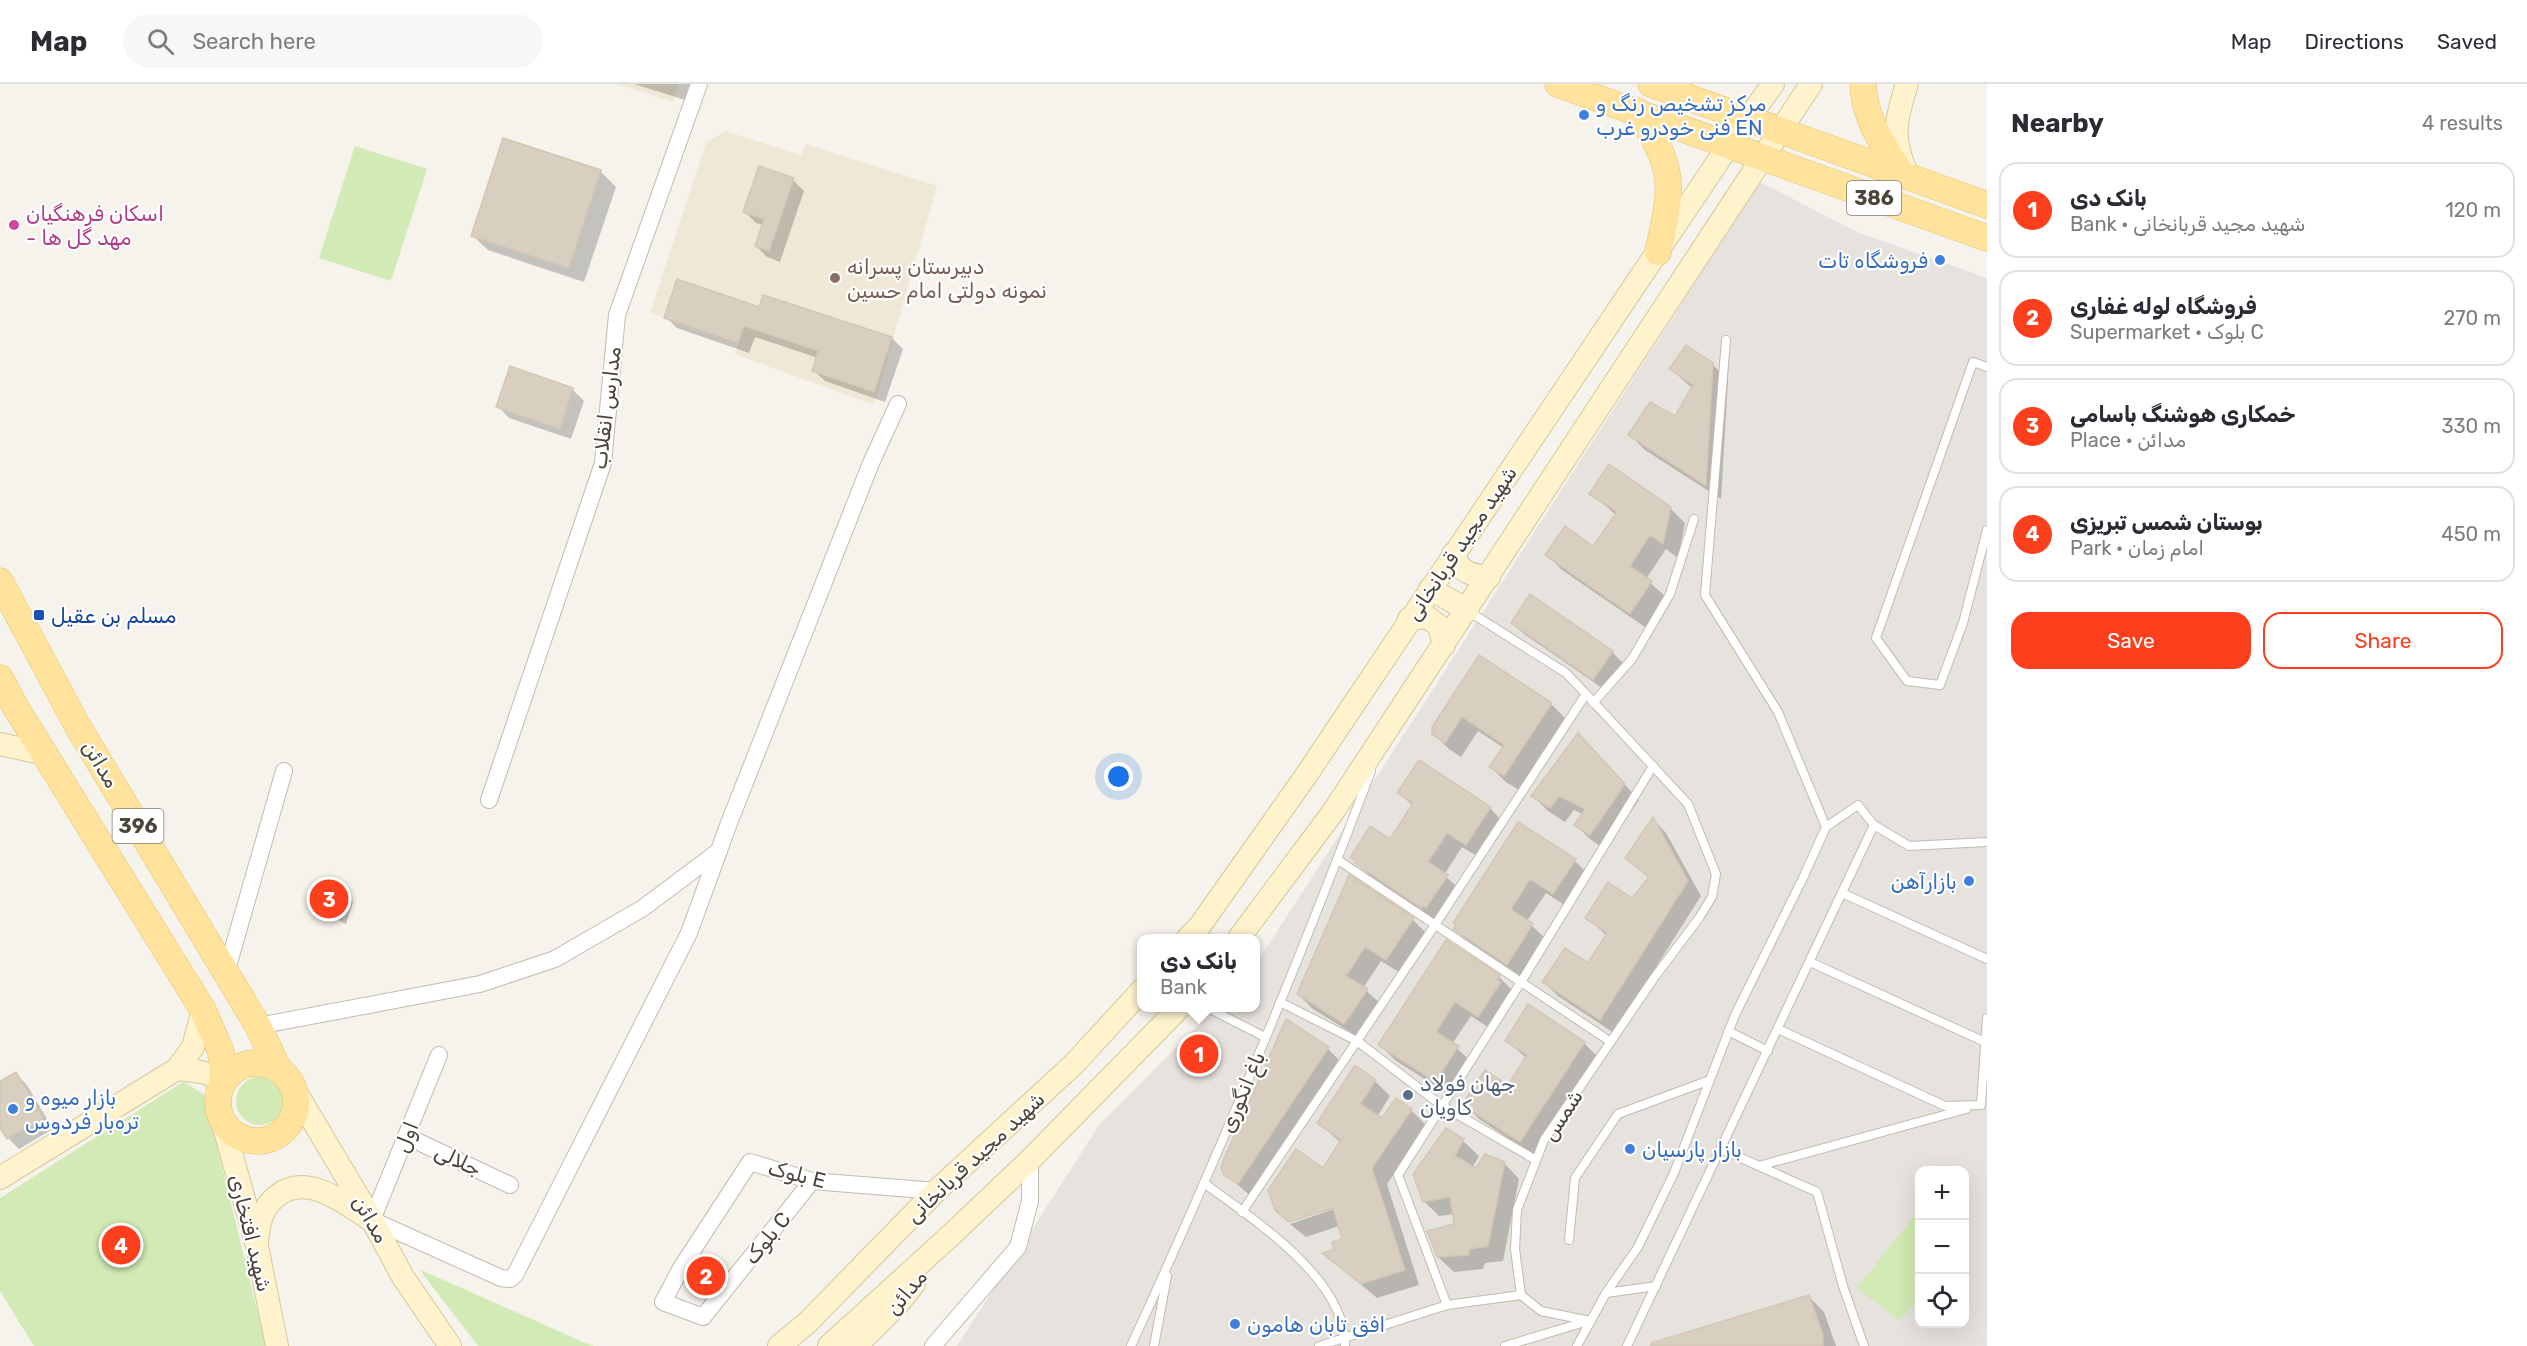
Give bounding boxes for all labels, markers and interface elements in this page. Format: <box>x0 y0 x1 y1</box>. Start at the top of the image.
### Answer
search box <box>123 14 543 68</box>
text: Map <box>30 25 87 58</box>
icon: search <box>144 25 177 58</box>
text: Search here <box>192 28 316 55</box>
text: Map <box>2231 29 2272 54</box>
text: Directions <box>2305 29 2404 54</box>
text: Saved <box>2437 29 2497 54</box>
place label: مرکز تشخیص رنگ و فنی خودرو غرب EN <box>1596 91 1766 141</box>
marker: مرکز تشخیص رنگ و فنی خودرو غرب EN <box>1577 108 1591 122</box>
text: Nearby <box>2011 108 2104 139</box>
text: 4 results <box>2422 111 2503 135</box>
road number: 386 <box>1847 181 1901 215</box>
text: بانک دی <box>2070 185 2147 212</box>
text: 1 <box>2028 198 2037 222</box>
text: 120 m <box>2445 198 2501 222</box>
place label: اسکان فرهنگیان - مهد گل ها <box>26 201 164 250</box>
text: Bank · شهید مجید قربانخانی <box>2070 212 2305 236</box>
marker: اسکان فرهنگیان - مهد گل ها <box>7 218 21 232</box>
place label: فروشگاه تات <box>1818 248 1928 274</box>
marker: فروشگاه تات <box>1933 253 1947 267</box>
place label: دبیرستان پسرانه نمونه دولتی امام حسین <box>847 254 1047 304</box>
marker: دبیرستان پسرانه نمونه دولتی امام حسین <box>828 271 842 285</box>
text: فروشگاه لوله غفاری <box>2070 293 2257 320</box>
text: 2 <box>2026 306 2039 330</box>
text: 270 m <box>2444 306 2501 330</box>
text: Supermarket · بلوک C <box>2070 320 2264 344</box>
street label: مدارس انقلاب <box>586 345 626 471</box>
text: خمکاری هوشنگ باسامی <box>2070 401 2296 428</box>
text: 3 <box>2026 414 2039 438</box>
text: 330 m <box>2442 414 2501 438</box>
text: Place · مدائن <box>2070 428 2186 452</box>
street label: شهید مجید قربانخانی <box>1400 461 1522 625</box>
text: بوستان شمس تبریزی <box>2070 509 2263 536</box>
text: 4 <box>2026 522 2039 546</box>
text: 450 m <box>2441 522 2501 546</box>
text: Park · امام زمان <box>2070 536 2204 560</box>
place label: مسلم بن عقیل <box>51 603 176 630</box>
marker: مسلم بن عقیل <box>32 608 46 622</box>
button: Save <box>2011 612 2251 669</box>
button: Share <box>2263 612 2503 669</box>
street label: مدائن <box>77 736 125 792</box>
your location <box>1104 762 1133 791</box>
road number: 396 <box>112 809 164 843</box>
place label: بازارآهن <box>1891 869 1957 894</box>
marker: بازارآهن <box>1962 874 1976 888</box>
pin: 3 <box>310 876 348 922</box>
popup <box>1137 934 1260 1012</box>
text: بانک دی <box>1160 948 1237 975</box>
text: Bank <box>1160 975 1207 999</box>
pin: 1 <box>1180 1032 1218 1076</box>
street label: باغ انگوری <box>1214 1048 1272 1137</box>
place label: جهان فولاد کاویان <box>1420 1071 1516 1121</box>
place label: بازار میوه و تره‌بار فردوس <box>25 1085 139 1135</box>
street label: شمس <box>1536 1085 1588 1145</box>
street label: شهید مجید قربانخانی <box>900 1086 1050 1228</box>
marker: جهان فولاد کاویان <box>1401 1088 1415 1102</box>
marker: بازار میوه و تره‌بار فردوس <box>6 1102 20 1116</box>
street label: اول <box>389 1118 424 1157</box>
place label: بازار پارسیان <box>1642 1137 1742 1164</box>
street label: جلالی <box>431 1138 485 1182</box>
marker: بازار پارسیان <box>1623 1142 1637 1156</box>
street label: بلوک E <box>766 1155 828 1193</box>
map controls <box>1915 1166 1969 1328</box>
button: + <box>1915 1166 1969 1220</box>
street label: شهید افتخاری <box>224 1172 278 1294</box>
street label: مدائن <box>347 1191 395 1247</box>
street label: بلوک C <box>738 1207 796 1269</box>
button: − <box>1915 1220 1969 1274</box>
pin: 4 <box>102 1222 140 1268</box>
pin: 2 <box>686 1254 726 1298</box>
street label: مدائن <box>880 1264 932 1320</box>
button: locate <box>1915 1274 1969 1328</box>
place label: افق تابان هامون <box>1247 1312 1385 1337</box>
marker: افق تابان هامون <box>1228 1317 1242 1331</box>

